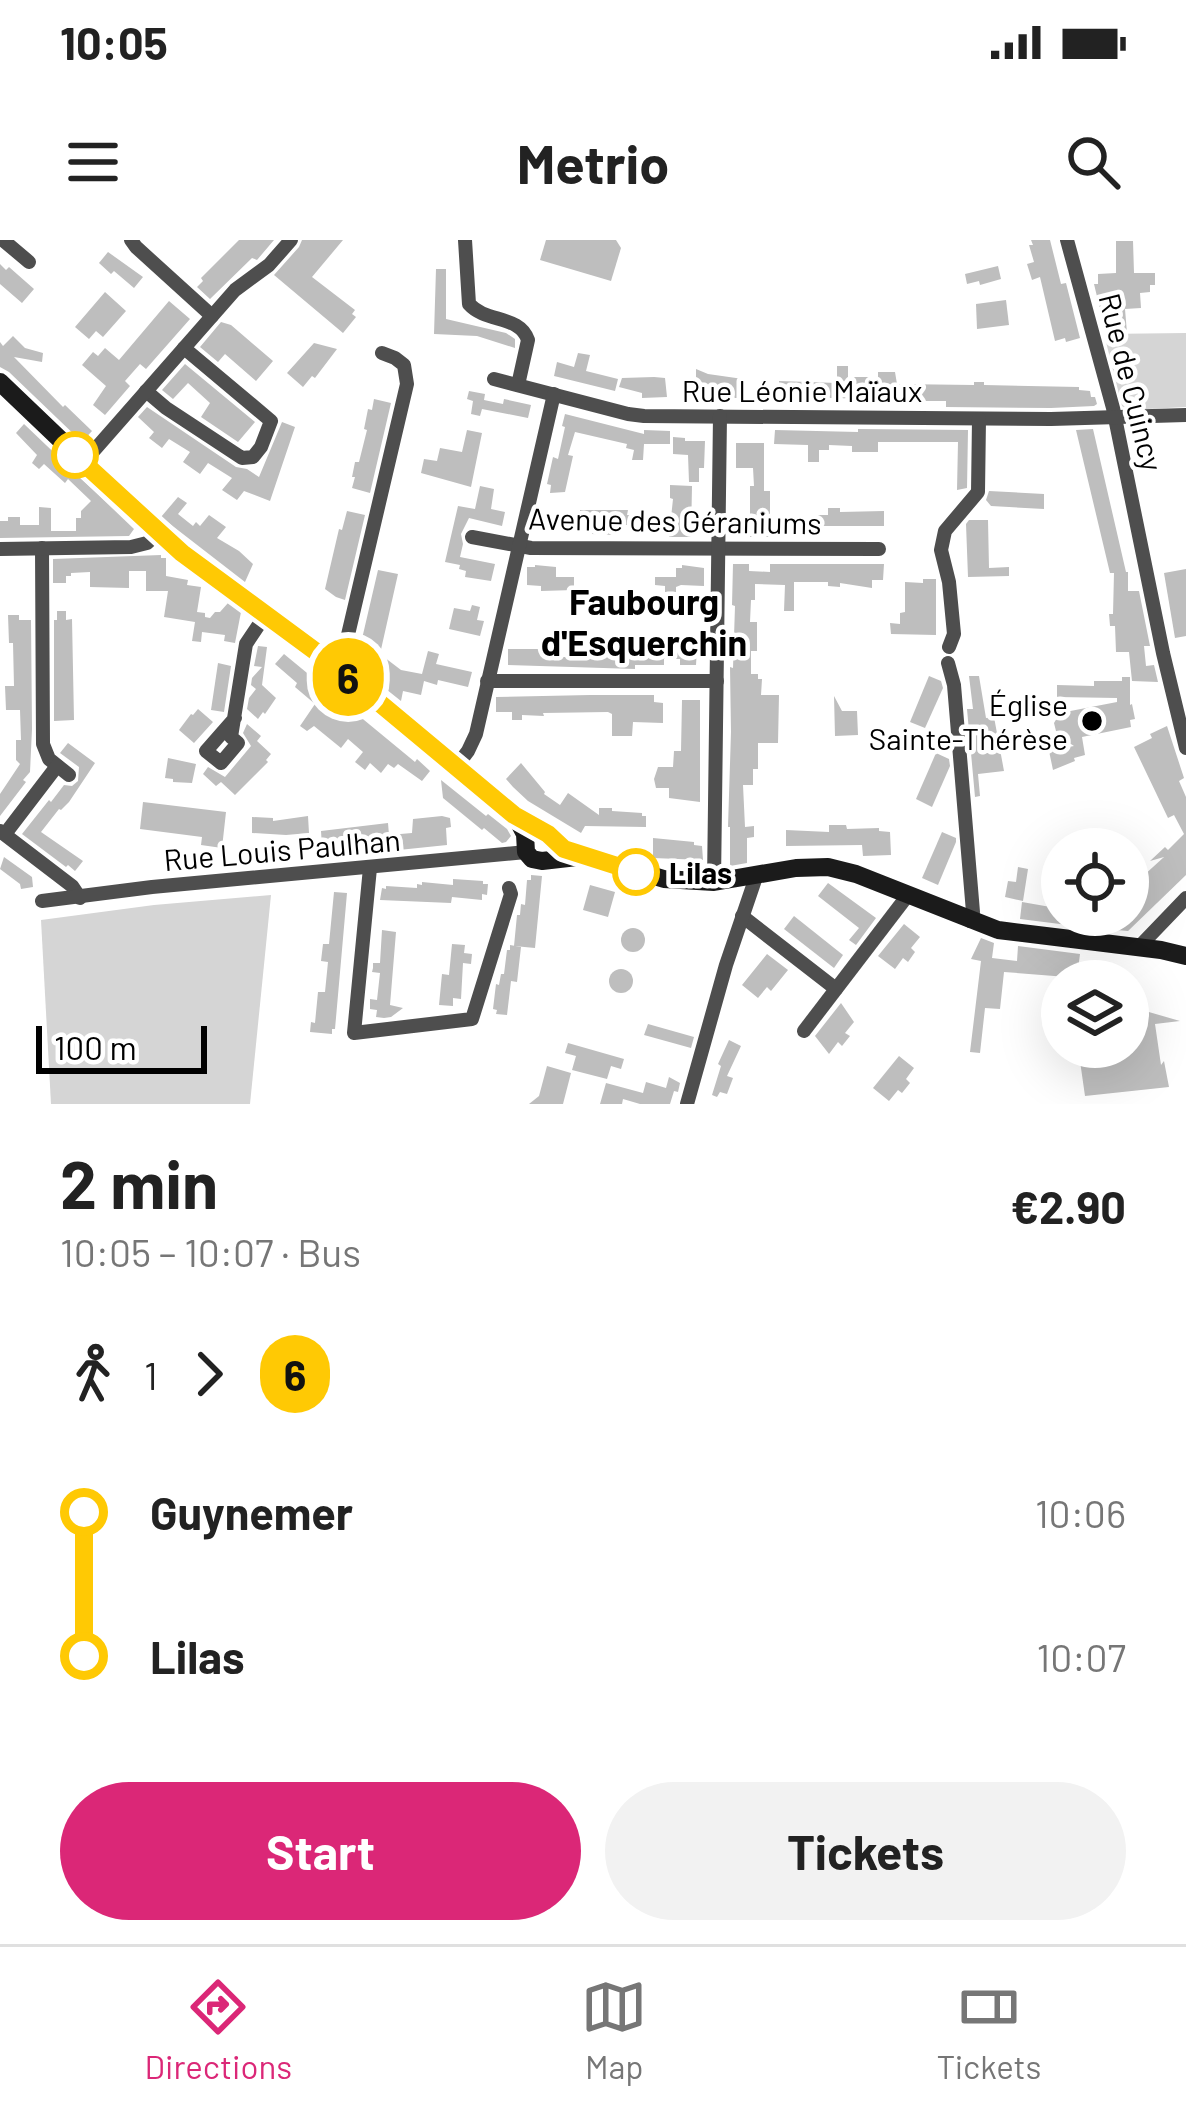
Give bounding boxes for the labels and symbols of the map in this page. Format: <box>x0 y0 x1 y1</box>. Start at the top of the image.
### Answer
street label: Rue de Cuincy <box>1093 289 1172 475</box>
street label: Rue Léonie Maïaux <box>682 372 922 408</box>
unlabelled marker <box>53 433 97 477</box>
street label: Avenue des Géraniums <box>528 499 822 541</box>
district label: Faubourg d'Esquerchin <box>541 579 747 663</box>
line badge: 6 <box>309 638 387 716</box>
place label: Église Sainte-Thérèse <box>869 686 1068 756</box>
marker: Église Sainte-Thérèse <box>1079 708 1105 734</box>
street label: Rue Louis Paulhan <box>162 821 402 877</box>
marker: Lilas <box>614 850 658 894</box>
place label: Lilas <box>669 854 732 890</box>
scale bar <box>36 1020 207 1073</box>

